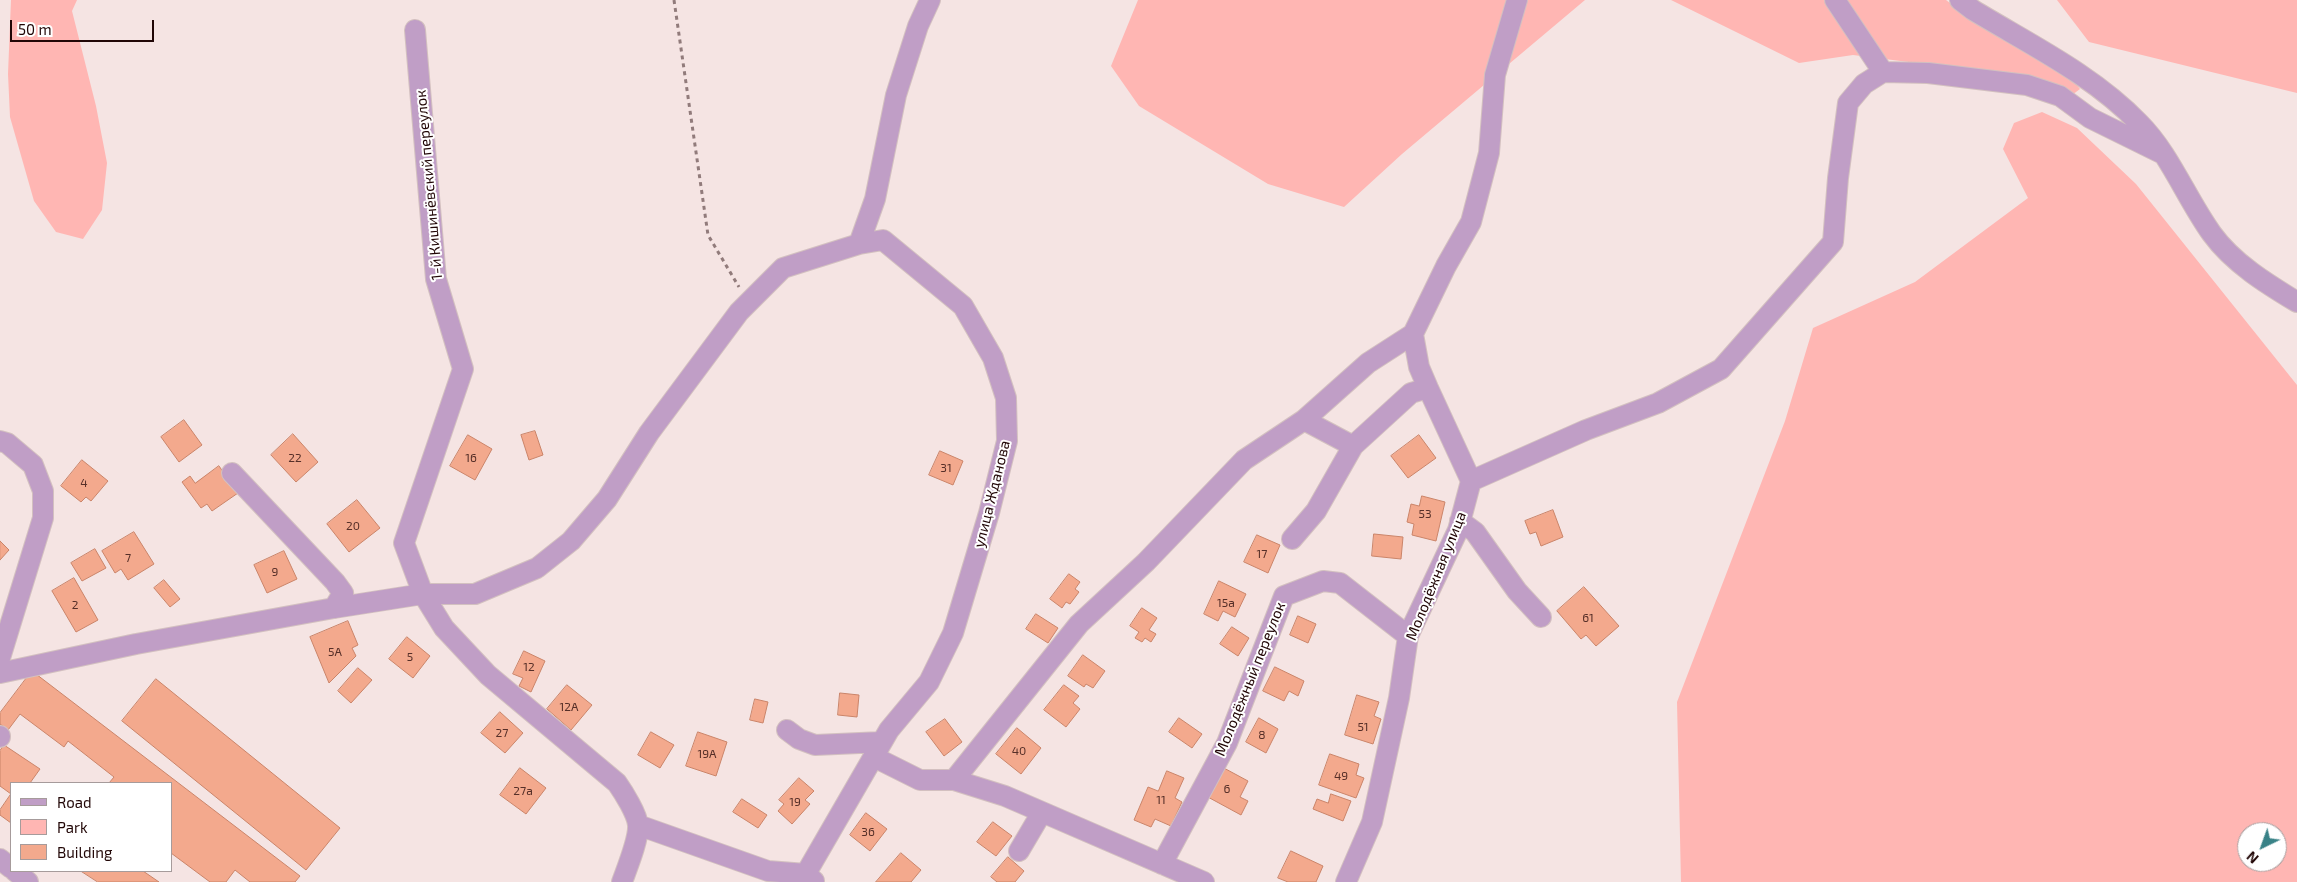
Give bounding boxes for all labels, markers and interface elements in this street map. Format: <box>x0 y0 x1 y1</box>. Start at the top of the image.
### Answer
scale bar <box>12 10 156 42</box>
text: 50 m <box>18 20 52 38</box>
street label: 1-й Кишинёвский переулок <box>412 89 446 281</box>
street label: улица Жданова <box>970 439 1014 549</box>
house number: 22 <box>288 451 302 465</box>
house number: 16 <box>465 451 477 465</box>
house number: 31 <box>940 461 952 475</box>
house number: 4 <box>80 476 88 490</box>
house number: 53 <box>1418 507 1432 521</box>
street label: Молодёжная улица <box>1402 509 1470 643</box>
house number: 20 <box>346 519 360 533</box>
house number: 17 <box>1257 547 1267 561</box>
house number: 7 <box>125 551 131 565</box>
house number: 9 <box>272 565 278 579</box>
house number: 15а <box>1217 596 1235 610</box>
house number: 2 <box>72 598 78 612</box>
street label: Молодёжный переулок <box>1211 599 1289 759</box>
house number: 61 <box>1582 611 1594 625</box>
house number: 5А <box>328 645 342 659</box>
house number: 5 <box>407 650 413 664</box>
house number: 12 <box>523 660 535 674</box>
house number: 12А <box>560 700 578 714</box>
house number: 51 <box>1357 720 1369 734</box>
house number: 27 <box>496 726 508 740</box>
house number: 8 <box>1258 728 1266 742</box>
house number: 40 <box>1012 744 1026 758</box>
house number: 19А <box>697 747 717 761</box>
house number: 49 <box>1334 769 1348 783</box>
legend <box>10 782 172 872</box>
house number: 6 <box>1224 782 1230 796</box>
house number: 27а <box>513 784 533 798</box>
text: Road <box>57 793 92 811</box>
house number: 11 <box>1156 793 1166 807</box>
house number: 19 <box>789 795 801 809</box>
text: Park <box>57 818 88 836</box>
north arrow <box>2237 822 2287 872</box>
house number: 36 <box>861 825 875 839</box>
text: Building <box>57 843 112 861</box>
text: N <box>2243 848 2262 867</box>

